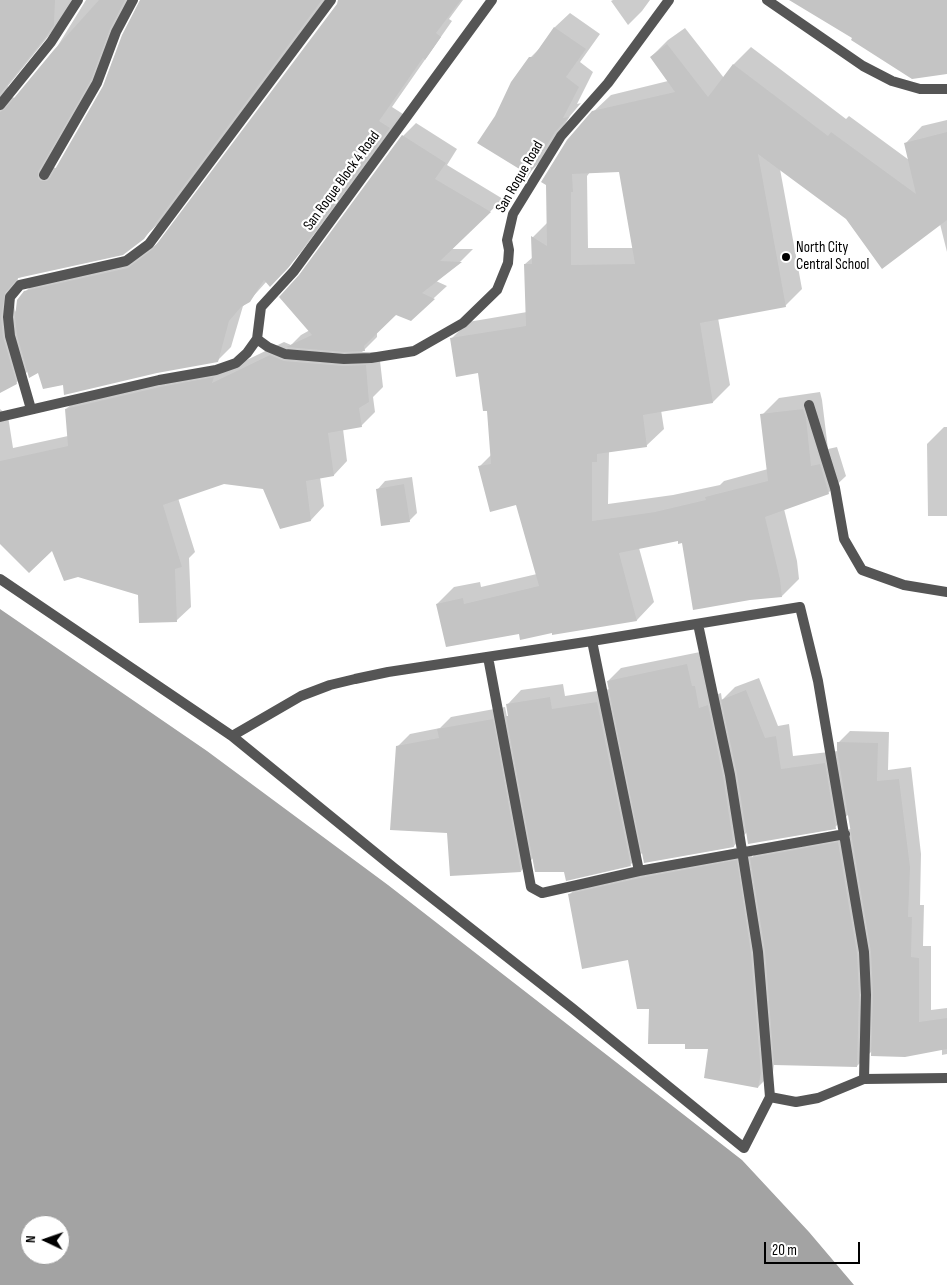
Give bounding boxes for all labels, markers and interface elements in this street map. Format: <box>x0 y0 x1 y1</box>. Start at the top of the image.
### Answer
street label: San Roque Block 4 Road <box>300 128 384 234</box>
street label: San Roque Road <box>492 138 548 216</box>
place label: North City Central School <box>796 239 869 274</box>
marker: North City Central School <box>780 251 792 263</box>
north arrow <box>20 1215 70 1265</box>
scale bar <box>767 1232 863 1264</box>
text: N <box>22 1235 39 1243</box>
text: 20 m <box>772 1241 797 1260</box>

